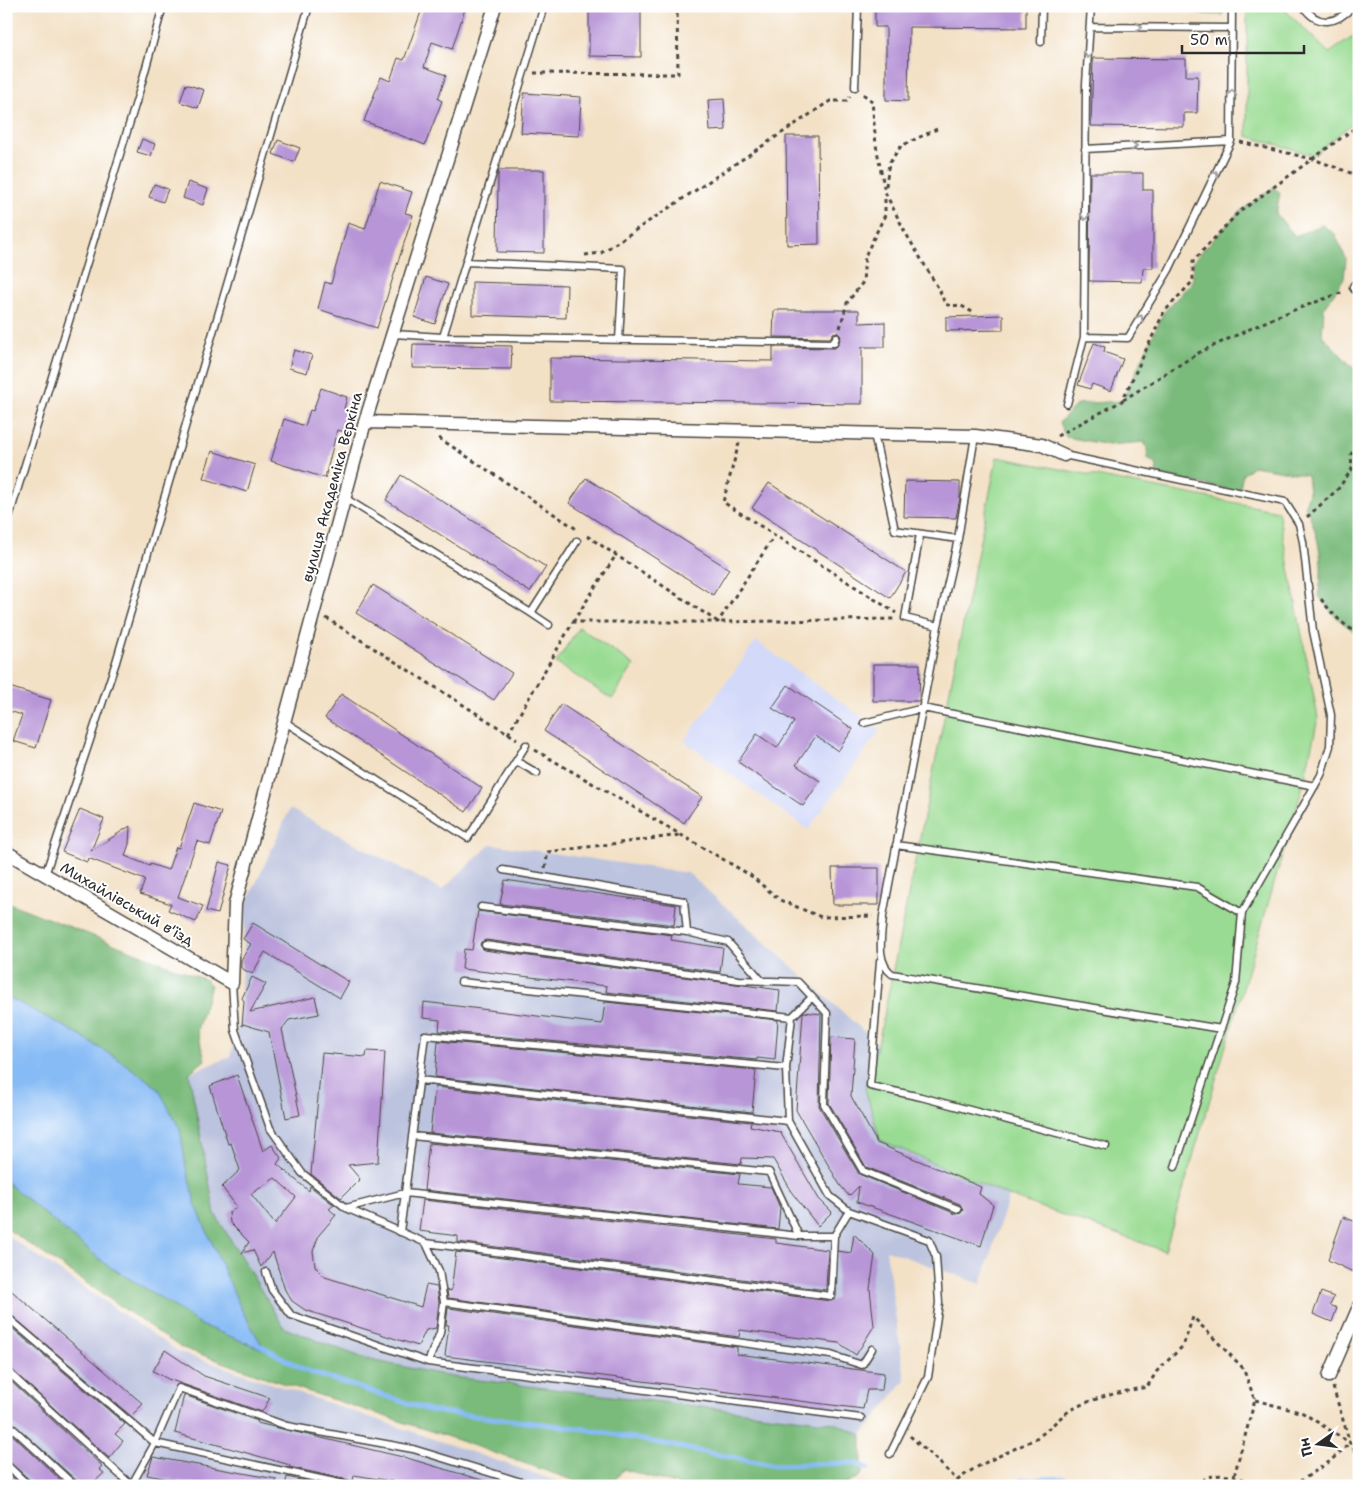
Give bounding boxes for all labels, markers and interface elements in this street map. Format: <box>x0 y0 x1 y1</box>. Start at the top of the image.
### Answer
one-way arrow <box>1136 22 1143 32</box>
scale bar <box>1182 22 1305 54</box>
text: 50 m <box>1190 30 1228 50</box>
one-way arrow <box>1083 51 1094 59</box>
one-way arrow <box>1226 88 1237 96</box>
one-way arrow <box>1130 141 1138 152</box>
one-way arrow <box>1209 170 1219 179</box>
one-way arrow <box>1080 214 1090 222</box>
one-way arrow <box>1133 315 1143 324</box>
street label: вулиця Академіка Вєркіна <box>297 389 367 584</box>
street label: Михайлівський в'їзд <box>57 858 198 951</box>
north arrow <box>1292 1420 1342 1470</box>
text: Пн <box>1294 1436 1316 1458</box>

